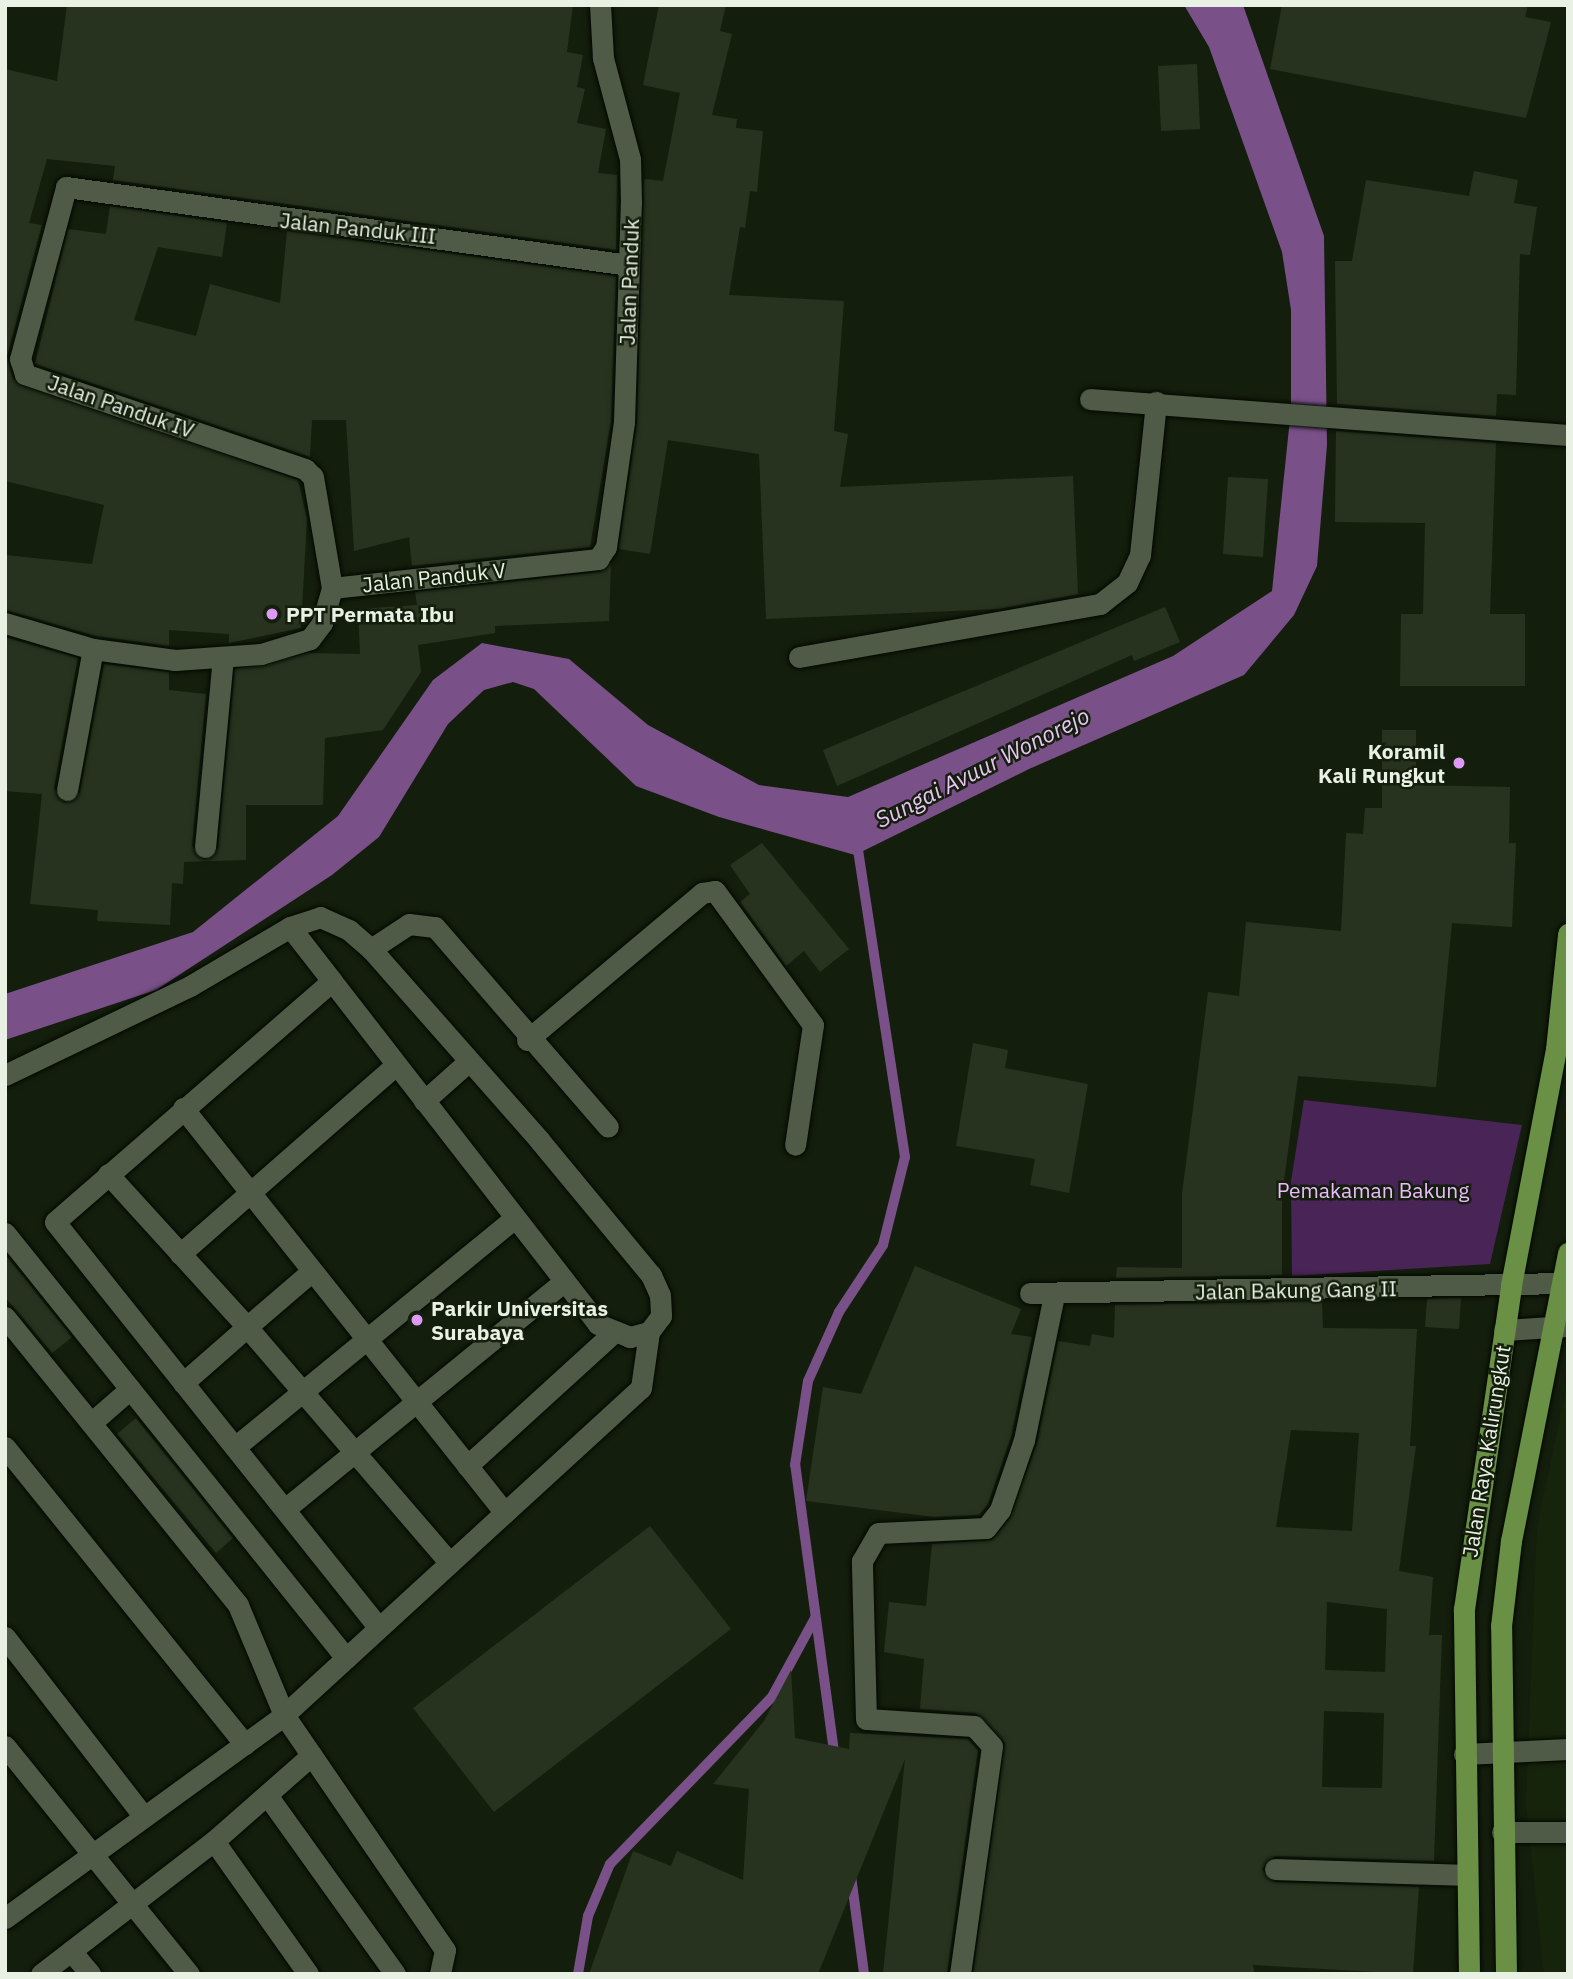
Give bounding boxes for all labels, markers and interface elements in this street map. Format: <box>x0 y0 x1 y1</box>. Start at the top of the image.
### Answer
street label: Jalan Panduk III <box>279 207 437 249</box>
street label: Jalan Panduk <box>614 218 644 346</box>
street label: Jalan Panduk IV <box>45 369 197 443</box>
street label: Jalan Panduk V <box>361 557 507 597</box>
place label: PPT Permata Ibu <box>286 601 454 627</box>
marker: PPT Permata Ibu <box>264 606 280 622</box>
water label: Sungai Avuur Wonorejo <box>870 701 1094 833</box>
place label: Koramil Kali Rungkut <box>1318 738 1445 788</box>
marker: Koramil Kali Rungkut <box>1451 755 1467 771</box>
park label: Pemakaman Bakung <box>1277 1177 1469 1203</box>
street label: Jalan Bakung Gang II <box>1195 1276 1397 1304</box>
place label: Parkir Universitas Surabaya <box>431 1295 608 1345</box>
marker: Parkir Universitas Surabaya <box>409 1312 425 1328</box>
street label: Jalan Raya Kalirungkut <box>1457 1343 1515 1559</box>

